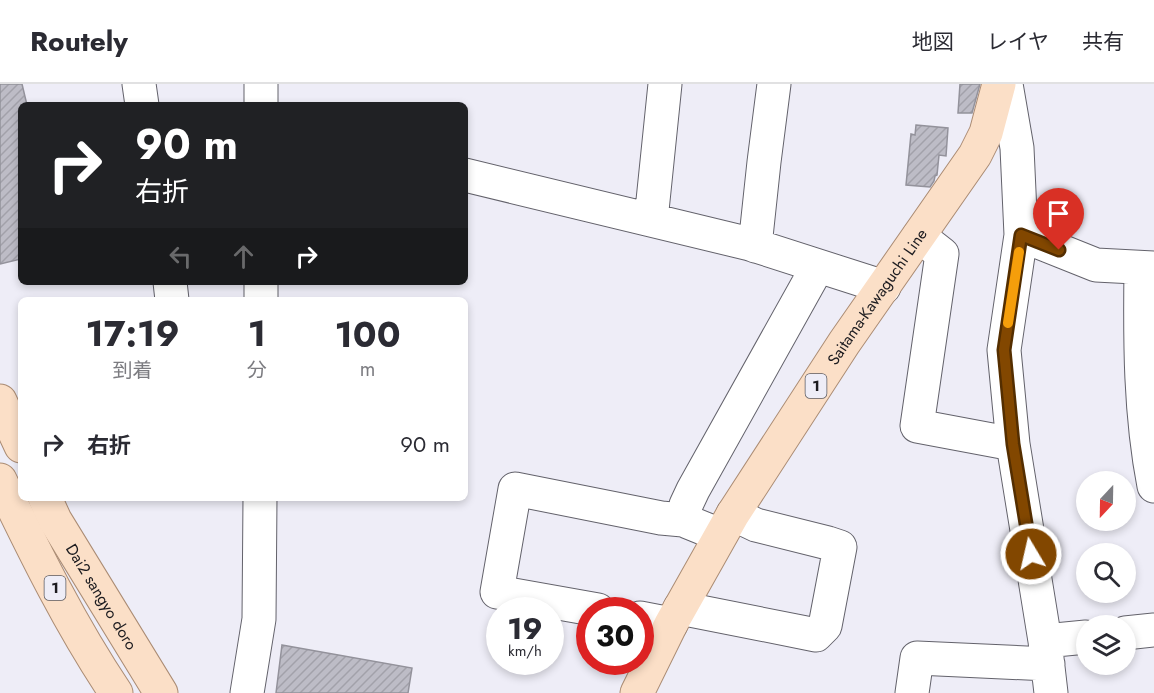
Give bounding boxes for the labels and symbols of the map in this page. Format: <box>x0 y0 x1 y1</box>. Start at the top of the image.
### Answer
pin <box>1033 188 1084 250</box>
street label: Saitama-Kawaguchi Line <box>822 224 933 370</box>
road number: 1 <box>806 374 826 398</box>
north arrow <box>1076 471 1136 531</box>
position arrow <box>999 522 1063 586</box>
street label: Dai2 sangyo doro <box>60 539 143 655</box>
road number: 1 <box>44 576 66 600</box>
speed limit sign: 30 <box>576 597 654 675</box>

